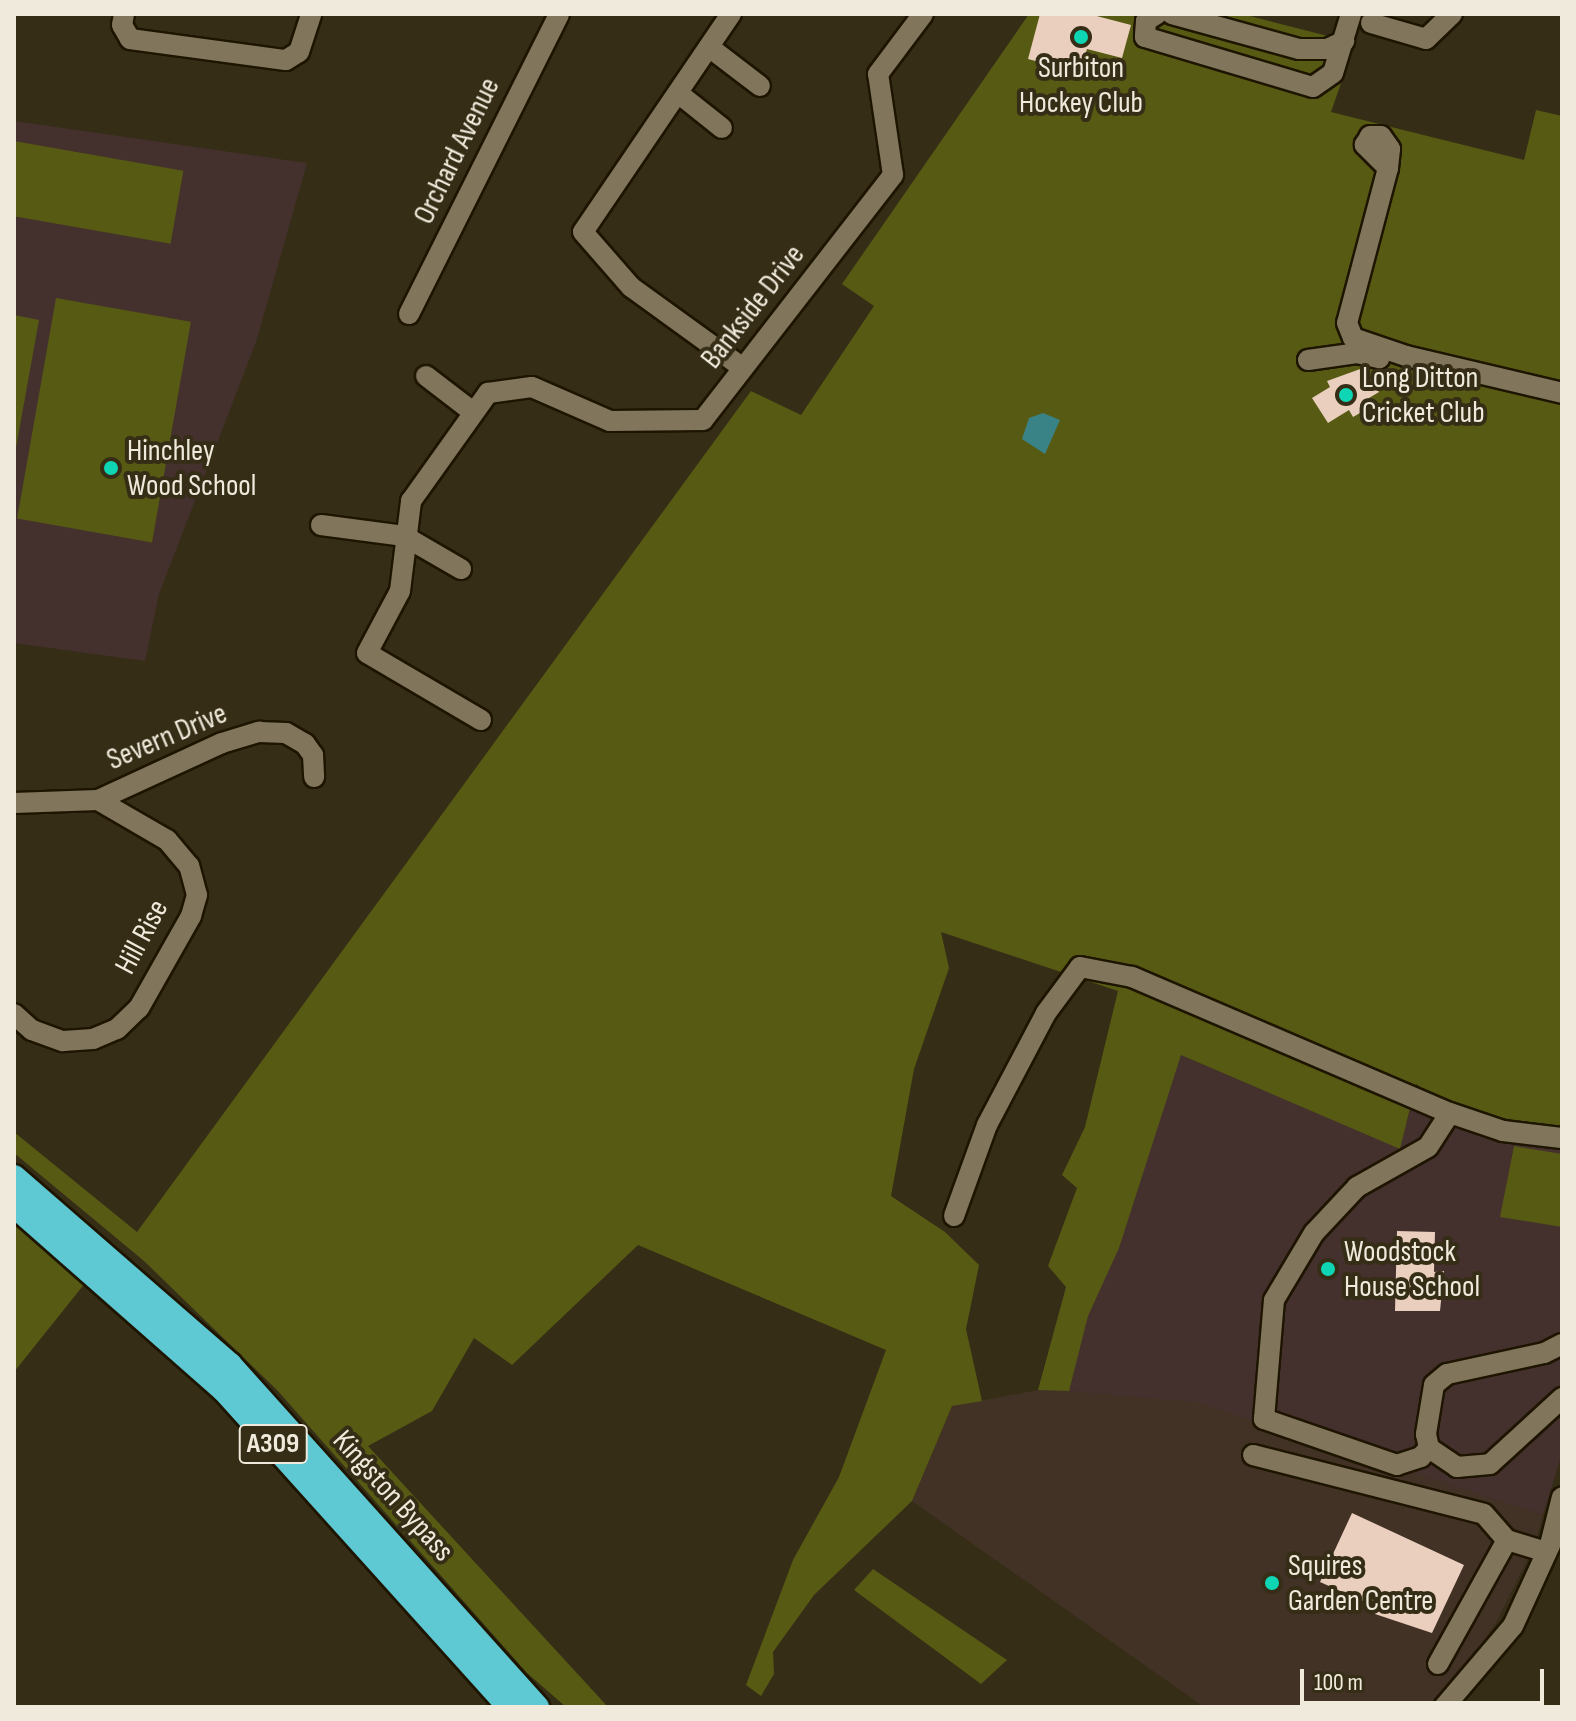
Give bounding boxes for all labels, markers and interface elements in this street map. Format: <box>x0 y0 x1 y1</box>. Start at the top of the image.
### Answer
marker: Surbiton Hockey Club <box>1072 28 1090 46</box>
place label: Surbiton Hockey Club <box>1019 50 1143 120</box>
street label: Orchard Avenue <box>406 72 508 230</box>
street label: Bankside Drive <box>694 238 812 376</box>
place label: Long Ditton Cricket Club <box>1362 360 1485 430</box>
marker: Long Ditton Cricket Club <box>1337 386 1355 404</box>
place label: Hinchley Wood School <box>127 433 256 504</box>
marker: Hinchley Wood School <box>102 459 120 477</box>
street label: Severn Drive <box>102 696 232 778</box>
street label: Hill Rise <box>108 894 176 980</box>
place label: Woodstock House School <box>1344 1234 1480 1304</box>
marker: Woodstock House School <box>1319 1260 1337 1278</box>
road number: A309 <box>237 1420 309 1468</box>
street label: Kingston Bypass <box>325 1423 461 1569</box>
place label: Squires Garden Centre <box>1288 1548 1433 1618</box>
marker: Squires Garden Centre <box>1263 1574 1281 1592</box>
scale bar <box>1304 1653 1548 1703</box>
text: 100 m <box>1314 1668 1363 1697</box>

